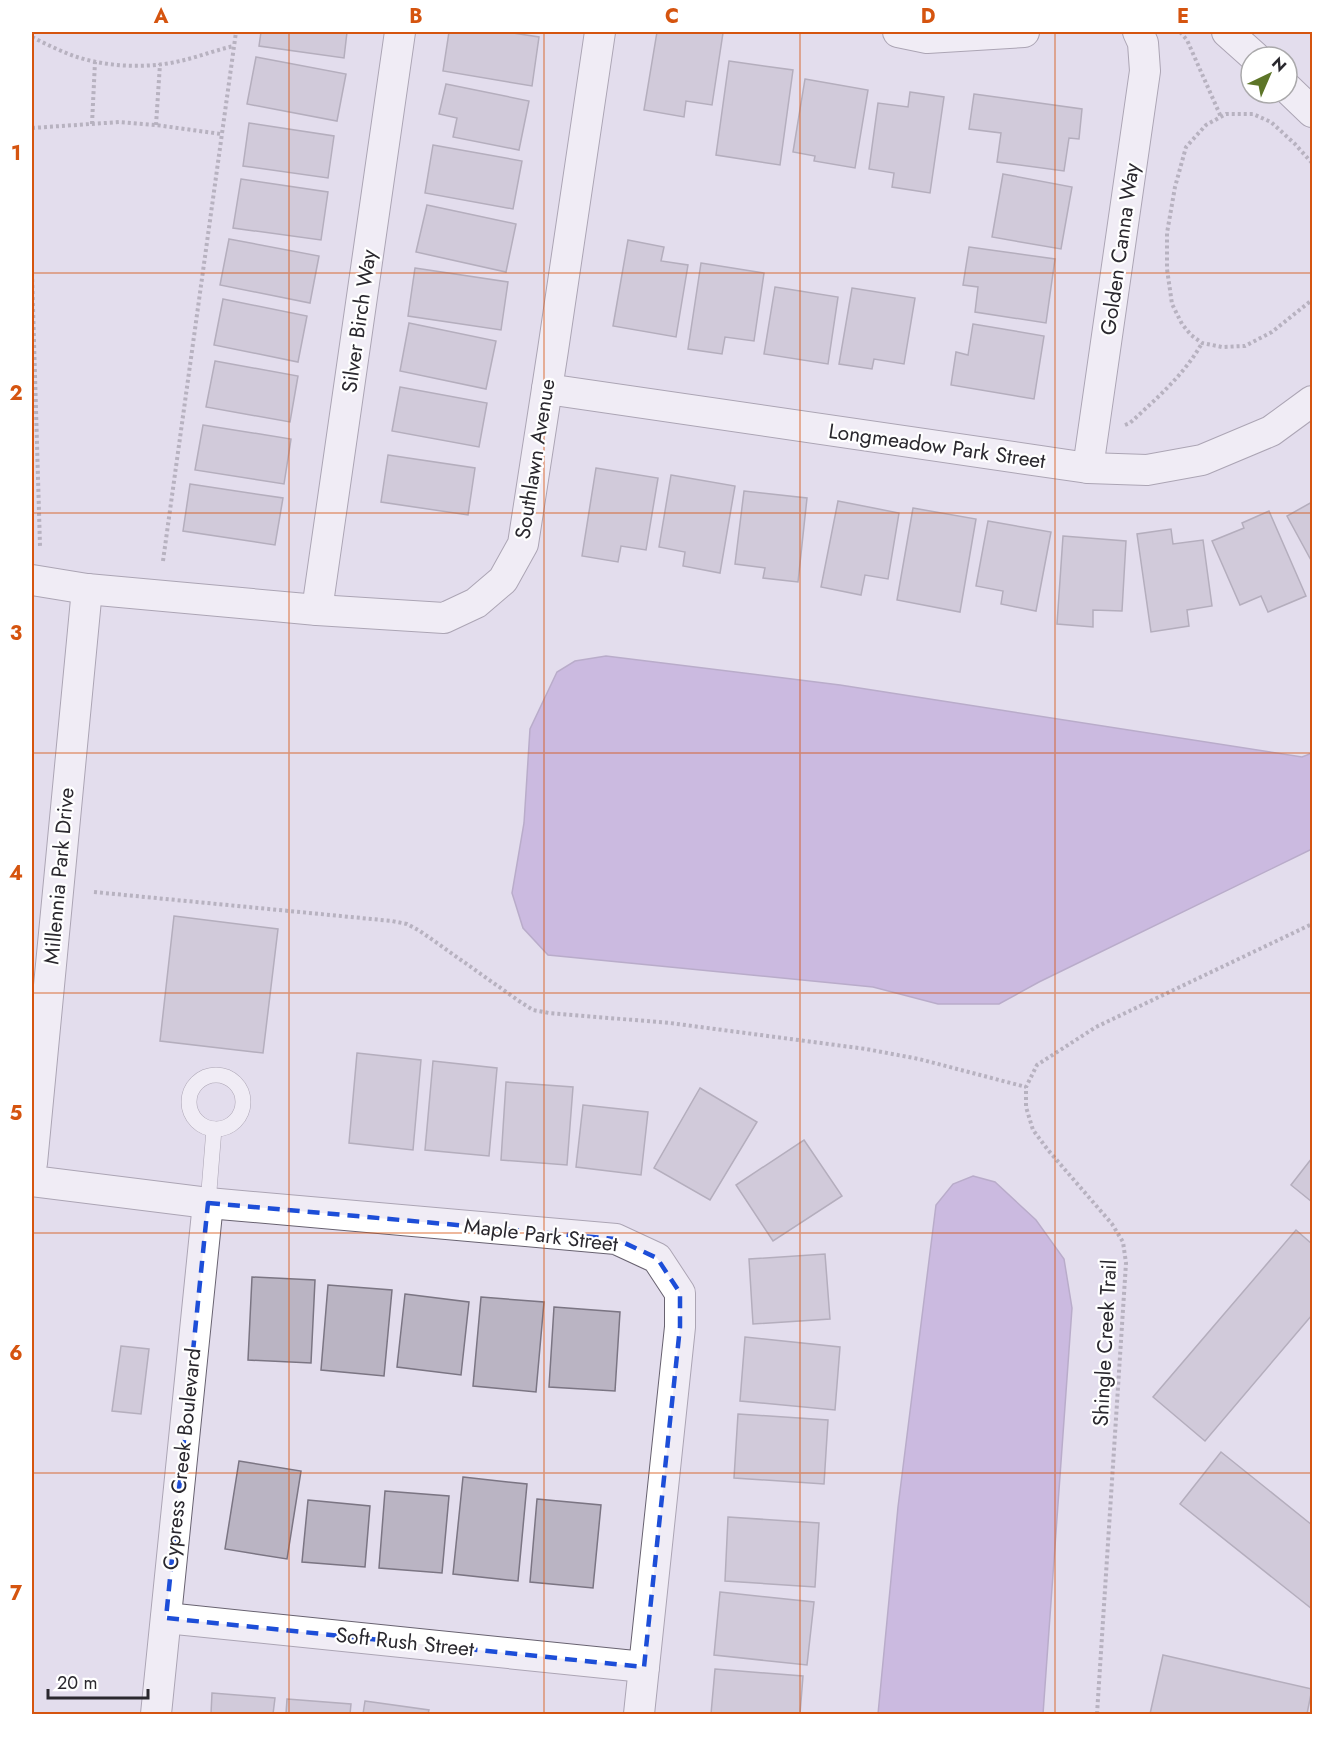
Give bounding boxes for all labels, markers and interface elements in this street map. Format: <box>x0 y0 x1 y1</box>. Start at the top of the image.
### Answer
text: A <box>153 2 169 31</box>
text: B <box>409 2 423 31</box>
text: C <box>665 2 679 31</box>
text: D <box>921 2 935 31</box>
text: E <box>1177 2 1189 31</box>
north arrow <box>1239 45 1299 105</box>
text: N <box>1267 52 1292 77</box>
text: 1 <box>11 139 21 168</box>
street label: Golden Canna Way <box>1093 160 1147 337</box>
street label: Silver Birch Way <box>334 247 384 395</box>
street label: Southlawn Avenue <box>508 377 563 541</box>
text: 2 <box>9 379 23 408</box>
street label: Longmeadow Park Street <box>827 416 1047 476</box>
text: 3 <box>10 619 22 648</box>
street label: Millennia Park Drive <box>36 786 82 966</box>
text: 4 <box>9 859 23 888</box>
text: 5 <box>10 1099 23 1128</box>
street label: Maple Park Street <box>462 1211 620 1259</box>
street label: Shingle Creek Trail <box>1086 1259 1124 1427</box>
text: 6 <box>9 1339 23 1368</box>
street label: Cypress Creek Boulevard <box>155 1347 209 1571</box>
text: 7 <box>10 1579 23 1608</box>
street label: Soft Rush Street <box>334 1620 476 1664</box>
scale bar <box>48 1662 148 1700</box>
text: 20 m <box>57 1670 97 1696</box>

